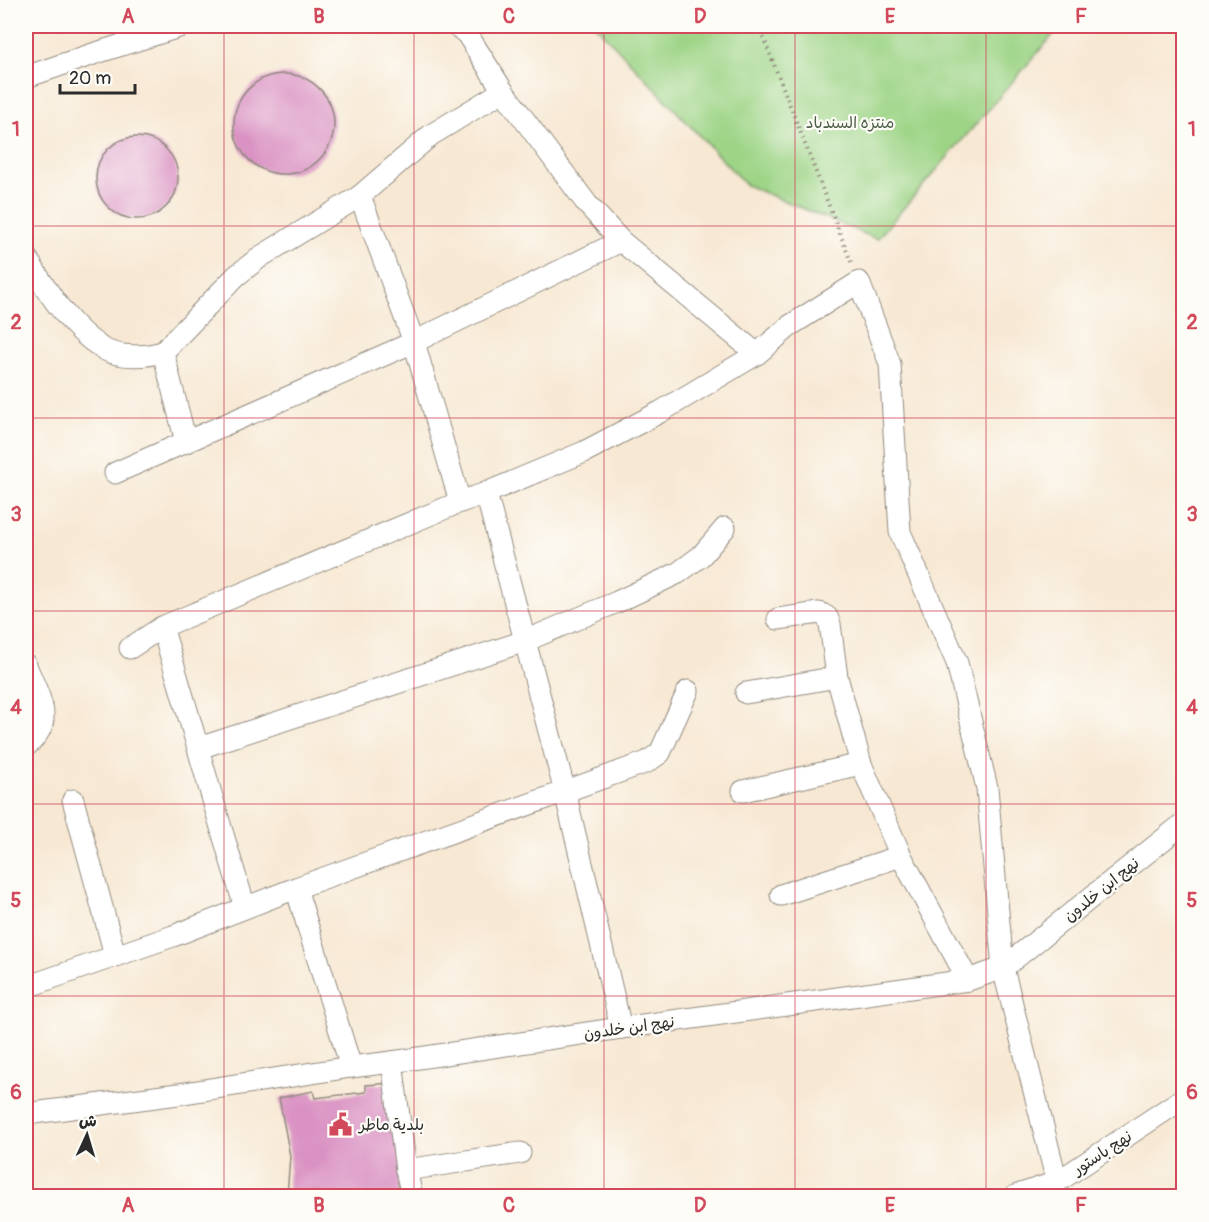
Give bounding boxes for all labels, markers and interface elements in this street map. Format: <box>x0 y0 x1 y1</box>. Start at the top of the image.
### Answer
text: A <box>122 4 135 29</box>
text: B <box>313 4 325 29</box>
text: C <box>503 4 515 29</box>
text: D <box>694 4 707 29</box>
text: E <box>885 4 896 29</box>
text: F <box>1075 4 1087 29</box>
scale bar <box>60 57 135 95</box>
text: 20 m <box>69 67 111 90</box>
park label: منتزه السندباد <box>806 113 894 133</box>
text: 1 <box>12 117 20 142</box>
text: 1 <box>1188 117 1196 142</box>
text: 2 <box>10 310 22 335</box>
text: 2 <box>1186 310 1198 335</box>
text: 3 <box>10 502 22 527</box>
text: 3 <box>1186 502 1198 527</box>
text: 4 <box>10 695 22 720</box>
text: 4 <box>1186 695 1198 720</box>
street label: نهج ابن خلدون <box>1060 853 1144 926</box>
text: 5 <box>11 888 22 913</box>
text: 5 <box>1187 888 1198 913</box>
street label: نهج ابن خلدون <box>582 1012 676 1044</box>
text: 6 <box>10 1080 22 1105</box>
text: 6 <box>1186 1080 1198 1105</box>
north arrow <box>57 1105 117 1165</box>
text: ش <box>78 1110 97 1132</box>
public building icon: بلدية ماطر <box>328 1111 354 1137</box>
place label: بلدية ماطر <box>357 1115 424 1135</box>
street label: نهج باستور <box>1067 1126 1136 1181</box>
text: A <box>122 1193 135 1218</box>
text: B <box>313 1193 325 1218</box>
text: C <box>503 1193 515 1218</box>
text: D <box>694 1193 707 1218</box>
text: E <box>885 1193 896 1218</box>
text: F <box>1075 1193 1087 1218</box>

